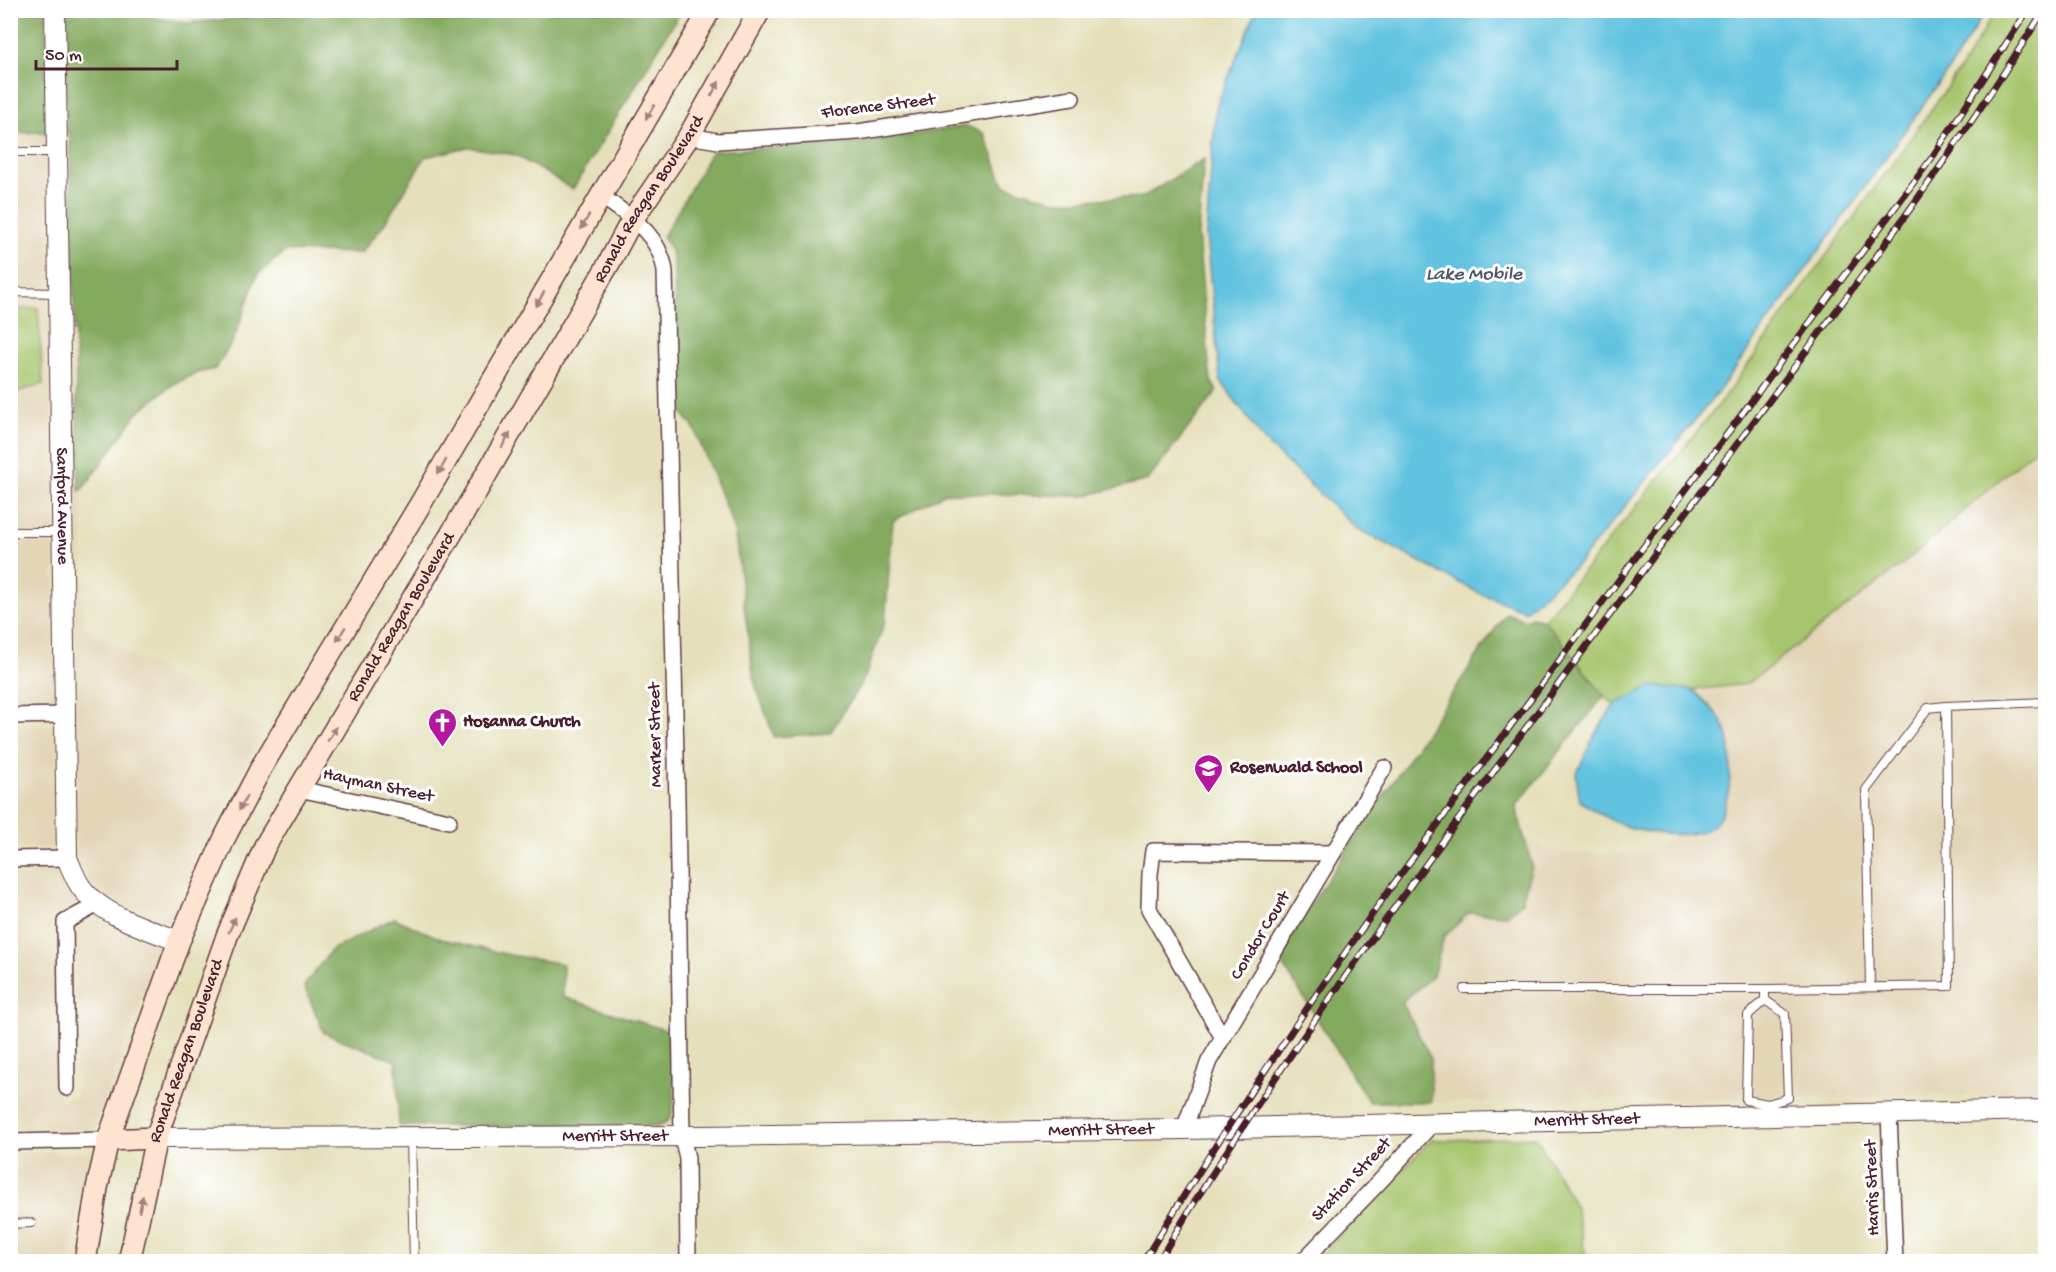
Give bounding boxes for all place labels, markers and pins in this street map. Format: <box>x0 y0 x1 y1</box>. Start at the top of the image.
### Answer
church icon: Hosanna Church <box>426 706 458 748</box>
place label: Hosanna Church <box>463 712 581 733</box>
school or university icon: Rosenwald School <box>1193 752 1225 794</box>
place label: Rosenwald School <box>1229 758 1363 779</box>

